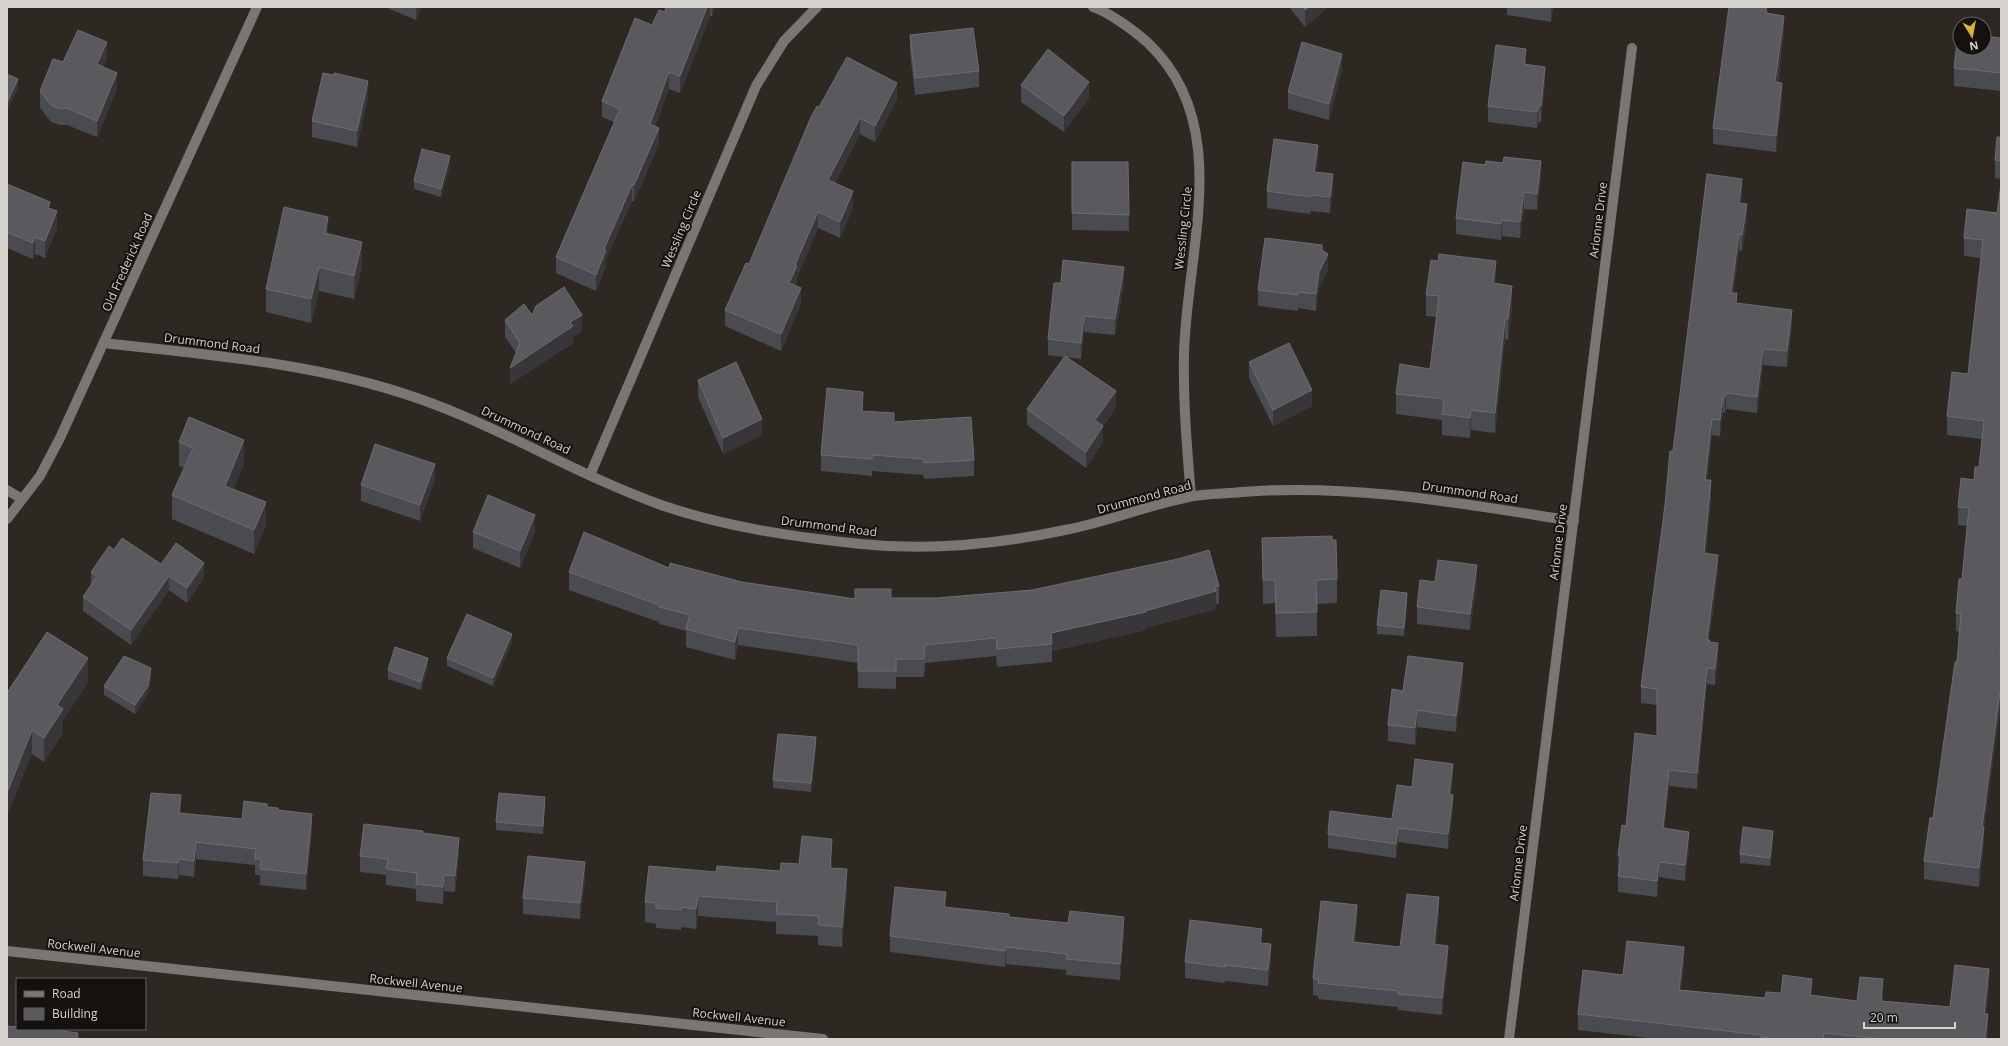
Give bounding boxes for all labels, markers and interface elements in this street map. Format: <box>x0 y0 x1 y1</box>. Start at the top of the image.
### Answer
north arrow <box>1952 16 1992 56</box>
text: N <box>1968 38 1980 55</box>
street label: Arlonne Drive <box>1585 181 1611 259</box>
street label: Wessling Circle <box>1170 185 1196 270</box>
street label: Wessling Circle <box>657 187 705 271</box>
street label: Old Frederick Road <box>98 210 156 314</box>
street label: Drummond Road <box>163 329 261 357</box>
street label: Drummond Road <box>479 402 573 458</box>
street label: Drummond Road <box>1095 476 1193 518</box>
street label: Drummond Road <box>1421 477 1519 507</box>
street label: Arlonne Drive <box>1545 503 1571 581</box>
street label: Drummond Road <box>780 512 878 540</box>
street label: Arlonne Drive <box>1505 824 1531 902</box>
street label: Rockwell Avenue <box>47 935 142 961</box>
street label: Rockwell Avenue <box>369 970 464 996</box>
legend <box>16 978 146 1030</box>
text: Road <box>52 985 81 1002</box>
street label: Rockwell Avenue <box>692 1004 787 1030</box>
scale bar <box>1864 1004 1955 1030</box>
text: Building <box>52 1005 98 1022</box>
text: 20 m <box>1870 1009 1898 1026</box>

